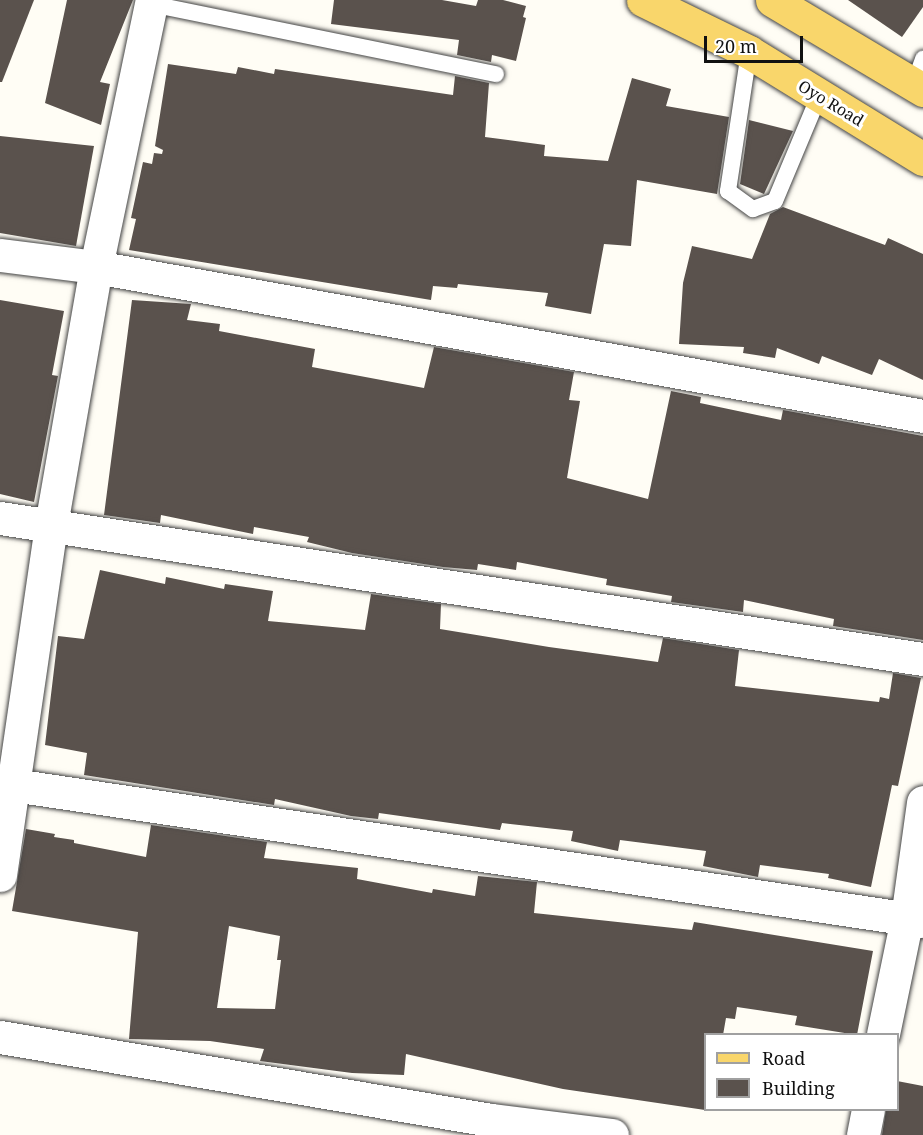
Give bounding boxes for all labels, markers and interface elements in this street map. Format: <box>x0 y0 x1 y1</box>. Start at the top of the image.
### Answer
scale bar <box>707 24 806 62</box>
text: 20 m <box>715 34 757 58</box>
street label: Oyo Road <box>795 76 867 130</box>
legend <box>704 1033 899 1111</box>
text: Road <box>762 1046 805 1070</box>
text: Building <box>762 1076 835 1100</box>

